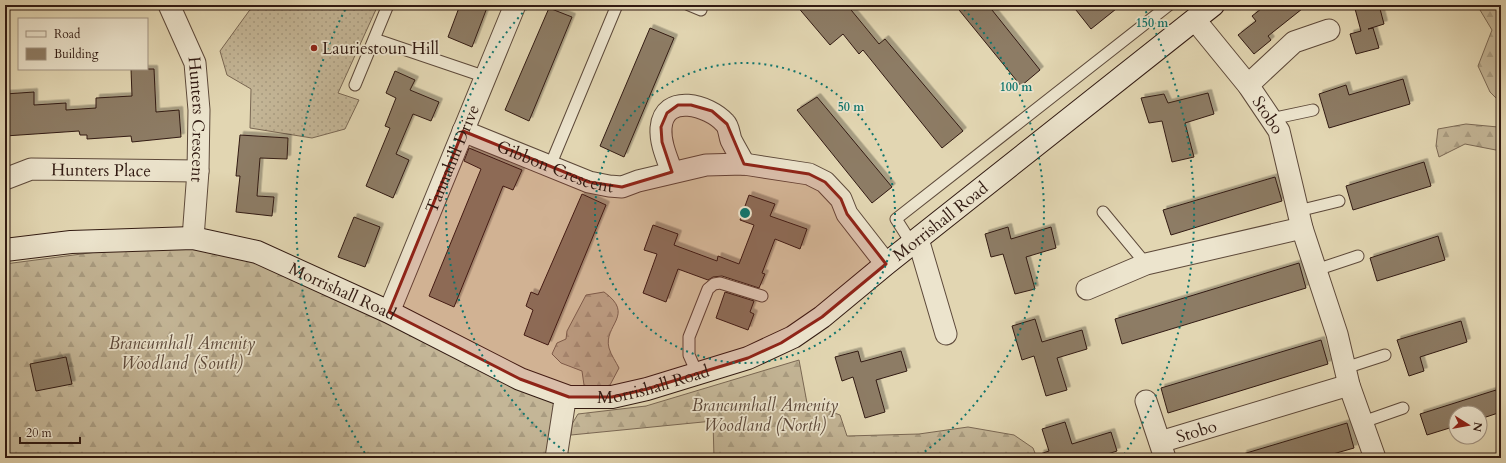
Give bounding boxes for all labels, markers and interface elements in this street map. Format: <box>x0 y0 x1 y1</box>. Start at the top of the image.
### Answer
text: 150 m <box>1136 15 1169 31</box>
legend <box>18 18 148 70</box>
text: Road <box>54 26 81 42</box>
place label: Lauriestoun Hill <box>322 37 440 60</box>
marker: Lauriestoun Hill <box>309 43 319 53</box>
text: Building <box>54 46 99 62</box>
street label: Hunters Crescent <box>182 56 210 184</box>
text: 100 m <box>1000 79 1033 95</box>
street label: Stobo <box>1247 92 1289 139</box>
text: 50 m <box>838 99 865 115</box>
street label: Tannahill Drive <box>420 101 485 216</box>
street label: Gibbon Crescent <box>493 135 615 198</box>
street label: Hunters Place <box>51 158 151 182</box>
street label: Morrishall Road <box>888 177 993 266</box>
centre of rings <box>738 206 752 220</box>
street label: Morrishall Road <box>285 257 400 326</box>
park label: Brancumhall Amenity Woodland (South) <box>109 332 256 375</box>
street label: Morrishall Road <box>597 360 712 409</box>
park label: Brancumhall Amenity Woodland (North) <box>692 394 839 437</box>
north arrow <box>1448 405 1488 445</box>
street label: Stobo <box>1173 415 1220 448</box>
scale bar <box>20 419 80 445</box>
text: N <box>1469 421 1486 433</box>
text: 20 m <box>26 425 53 441</box>

